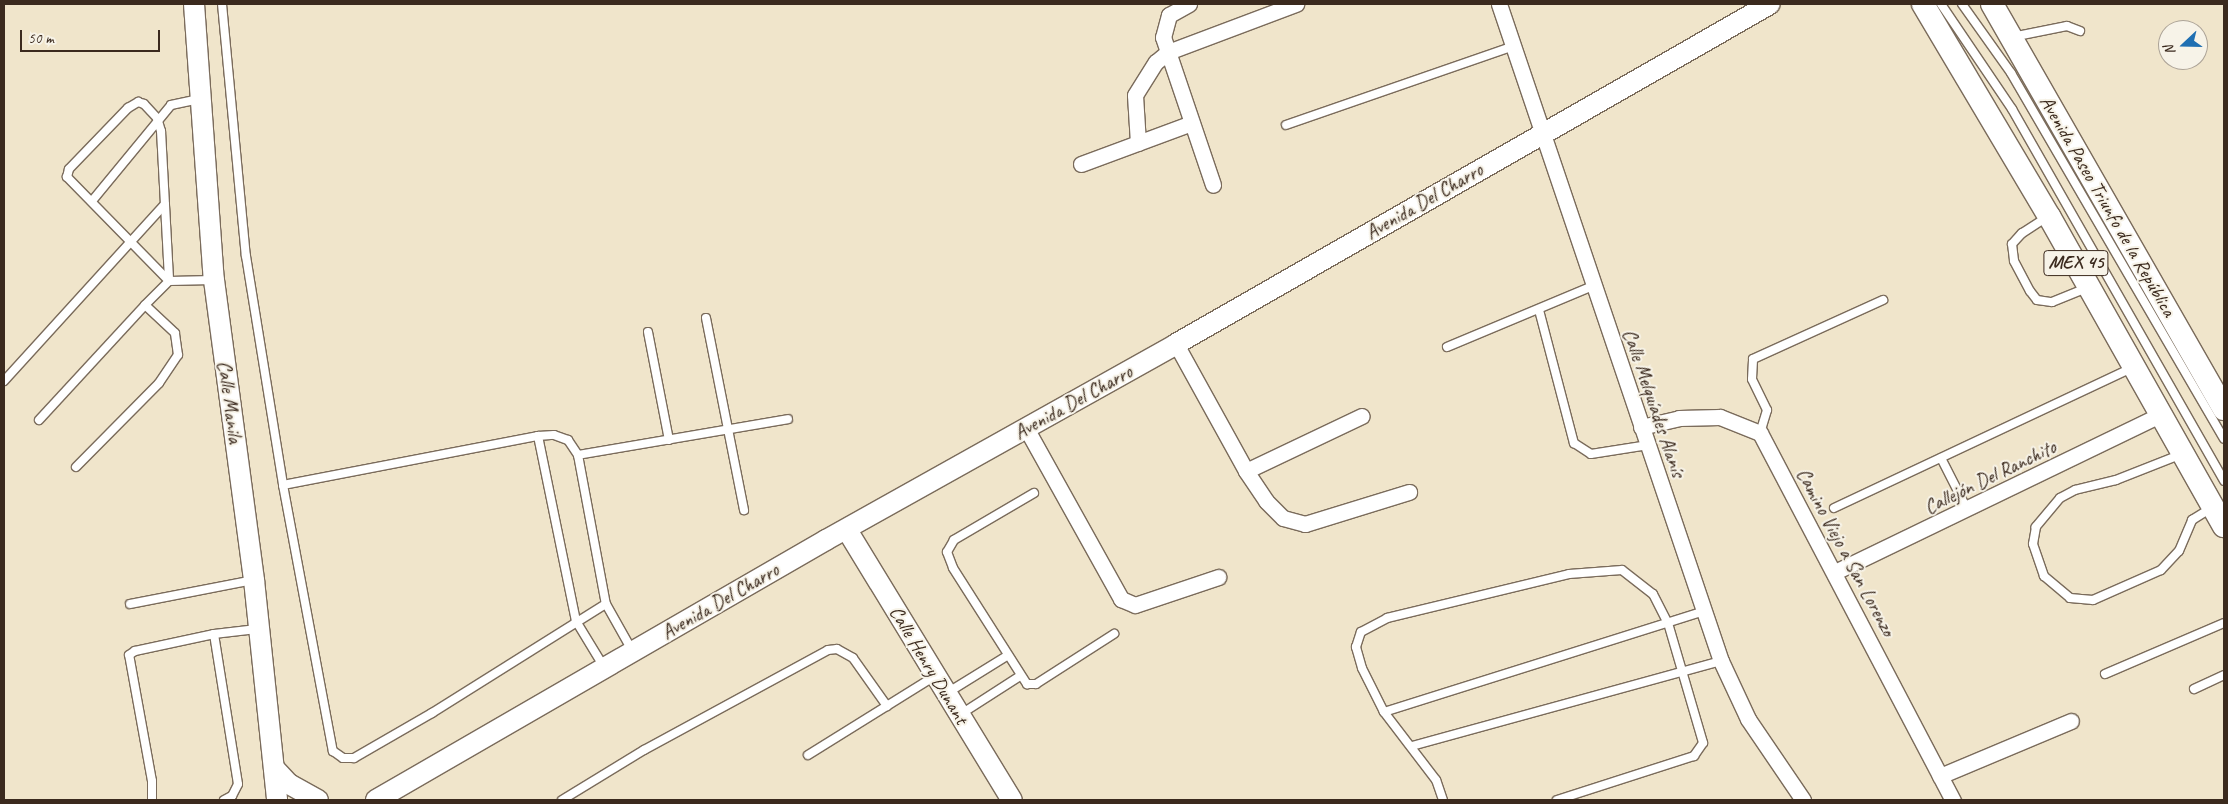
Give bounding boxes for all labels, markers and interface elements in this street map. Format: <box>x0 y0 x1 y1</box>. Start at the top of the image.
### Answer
scale bar <box>22 20 162 52</box>
north arrow <box>2158 20 2208 70</box>
text: 50 m <box>28 29 54 48</box>
text: N <box>2160 43 2179 57</box>
street label: Avenida Paseo Triunfo de la República <box>2035 91 2181 321</box>
street label: Avenida Del Charro <box>1361 158 1487 244</box>
road number: MEX 45 <box>2042 247 2110 280</box>
street label: Calle Melquíades Alanís <box>1617 325 1691 481</box>
street label: Calle Manila <box>212 359 248 445</box>
street label: Avenida Del Charro <box>1009 359 1137 445</box>
street label: Callejón Del Ranchito <box>1920 434 2060 520</box>
street label: Camino Viejo a San Lorenzo <box>1791 464 1901 640</box>
street label: Avenida Del Charro <box>657 558 783 644</box>
street label: Calle Henry Dunant <box>884 602 974 728</box>

